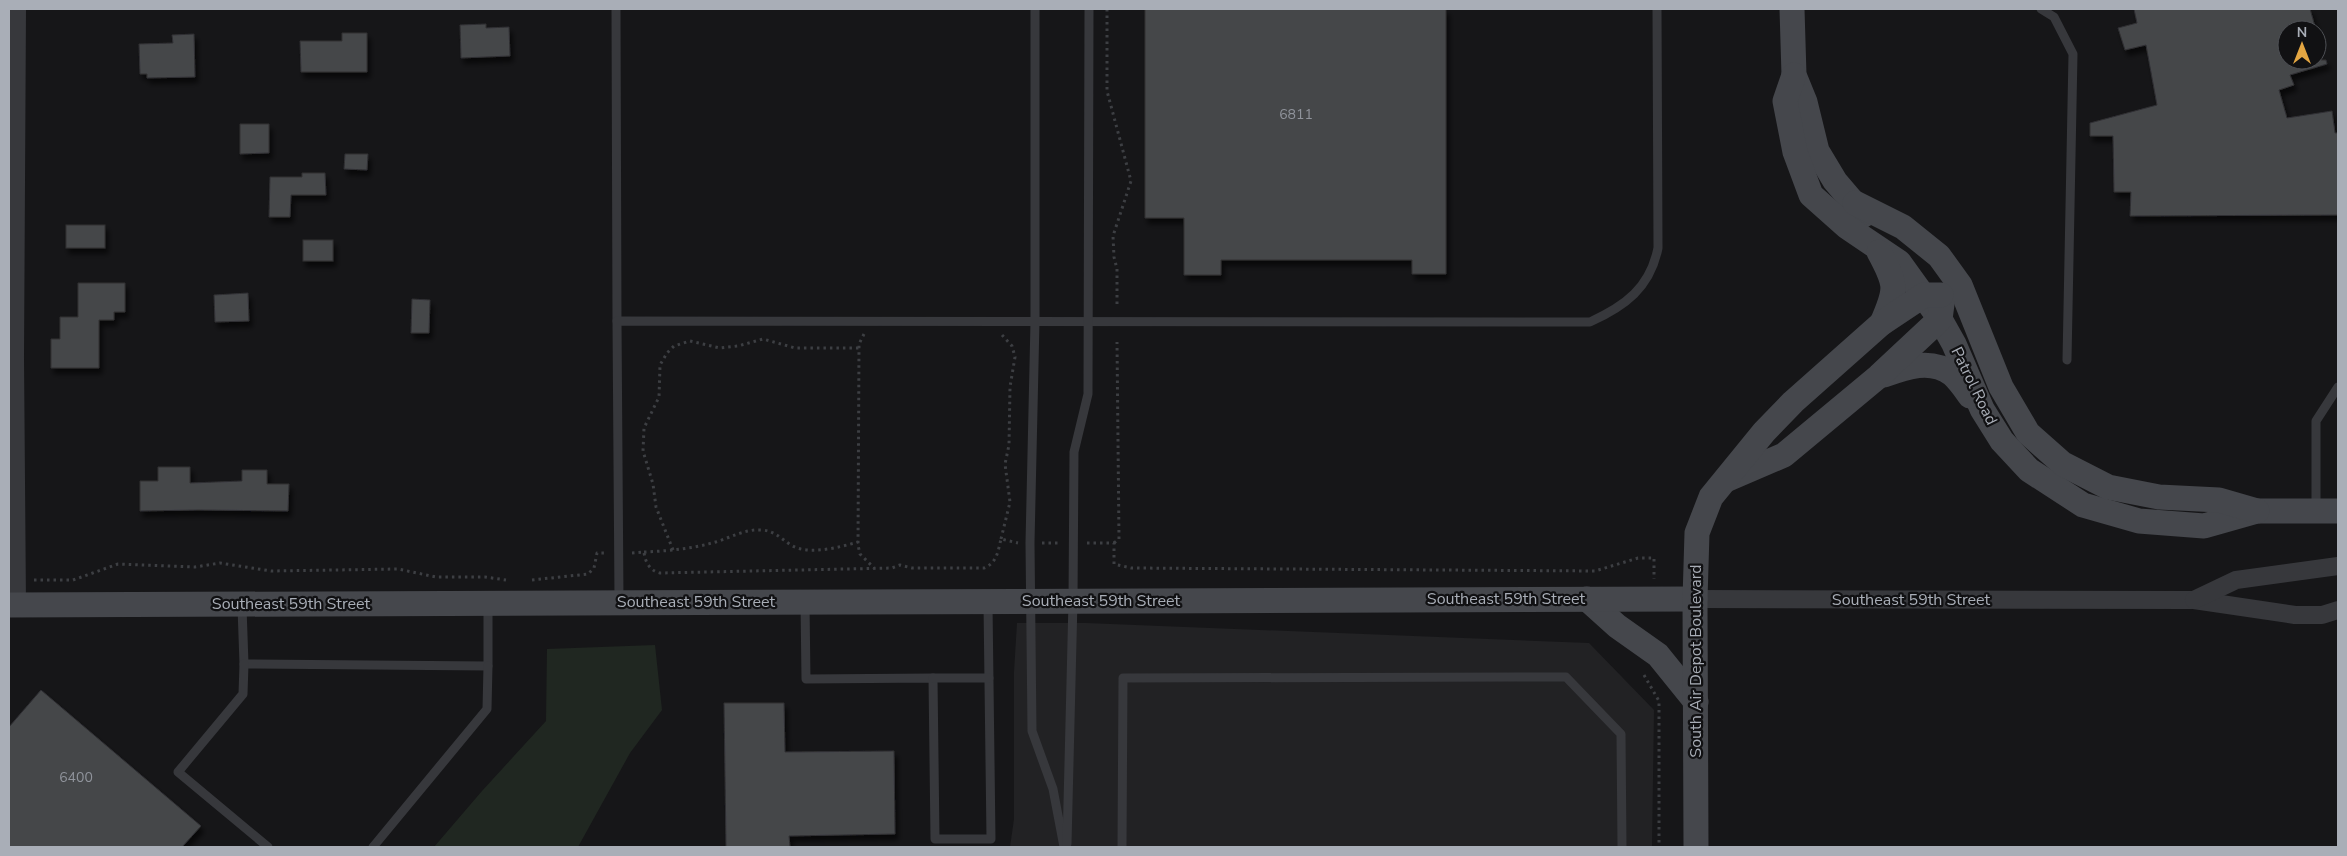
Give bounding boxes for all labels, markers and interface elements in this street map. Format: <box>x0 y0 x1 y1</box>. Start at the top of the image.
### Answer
north arrow <box>2277 20 2327 70</box>
text: N <box>2297 23 2307 42</box>
house number: 6811 <box>1279 105 1313 124</box>
street label: Patrol Road <box>1946 343 2002 429</box>
street label: South Air Depot Boulevard <box>1685 564 1707 758</box>
street label: Southeast 59th Street <box>1427 588 1586 610</box>
street label: Southeast 59th Street <box>1832 589 1991 611</box>
street label: Southeast 59th Street <box>1022 590 1181 612</box>
street label: Southeast 59th Street <box>617 591 776 613</box>
street label: Southeast 59th Street <box>212 593 371 615</box>
house number: 6400 <box>59 768 93 787</box>

